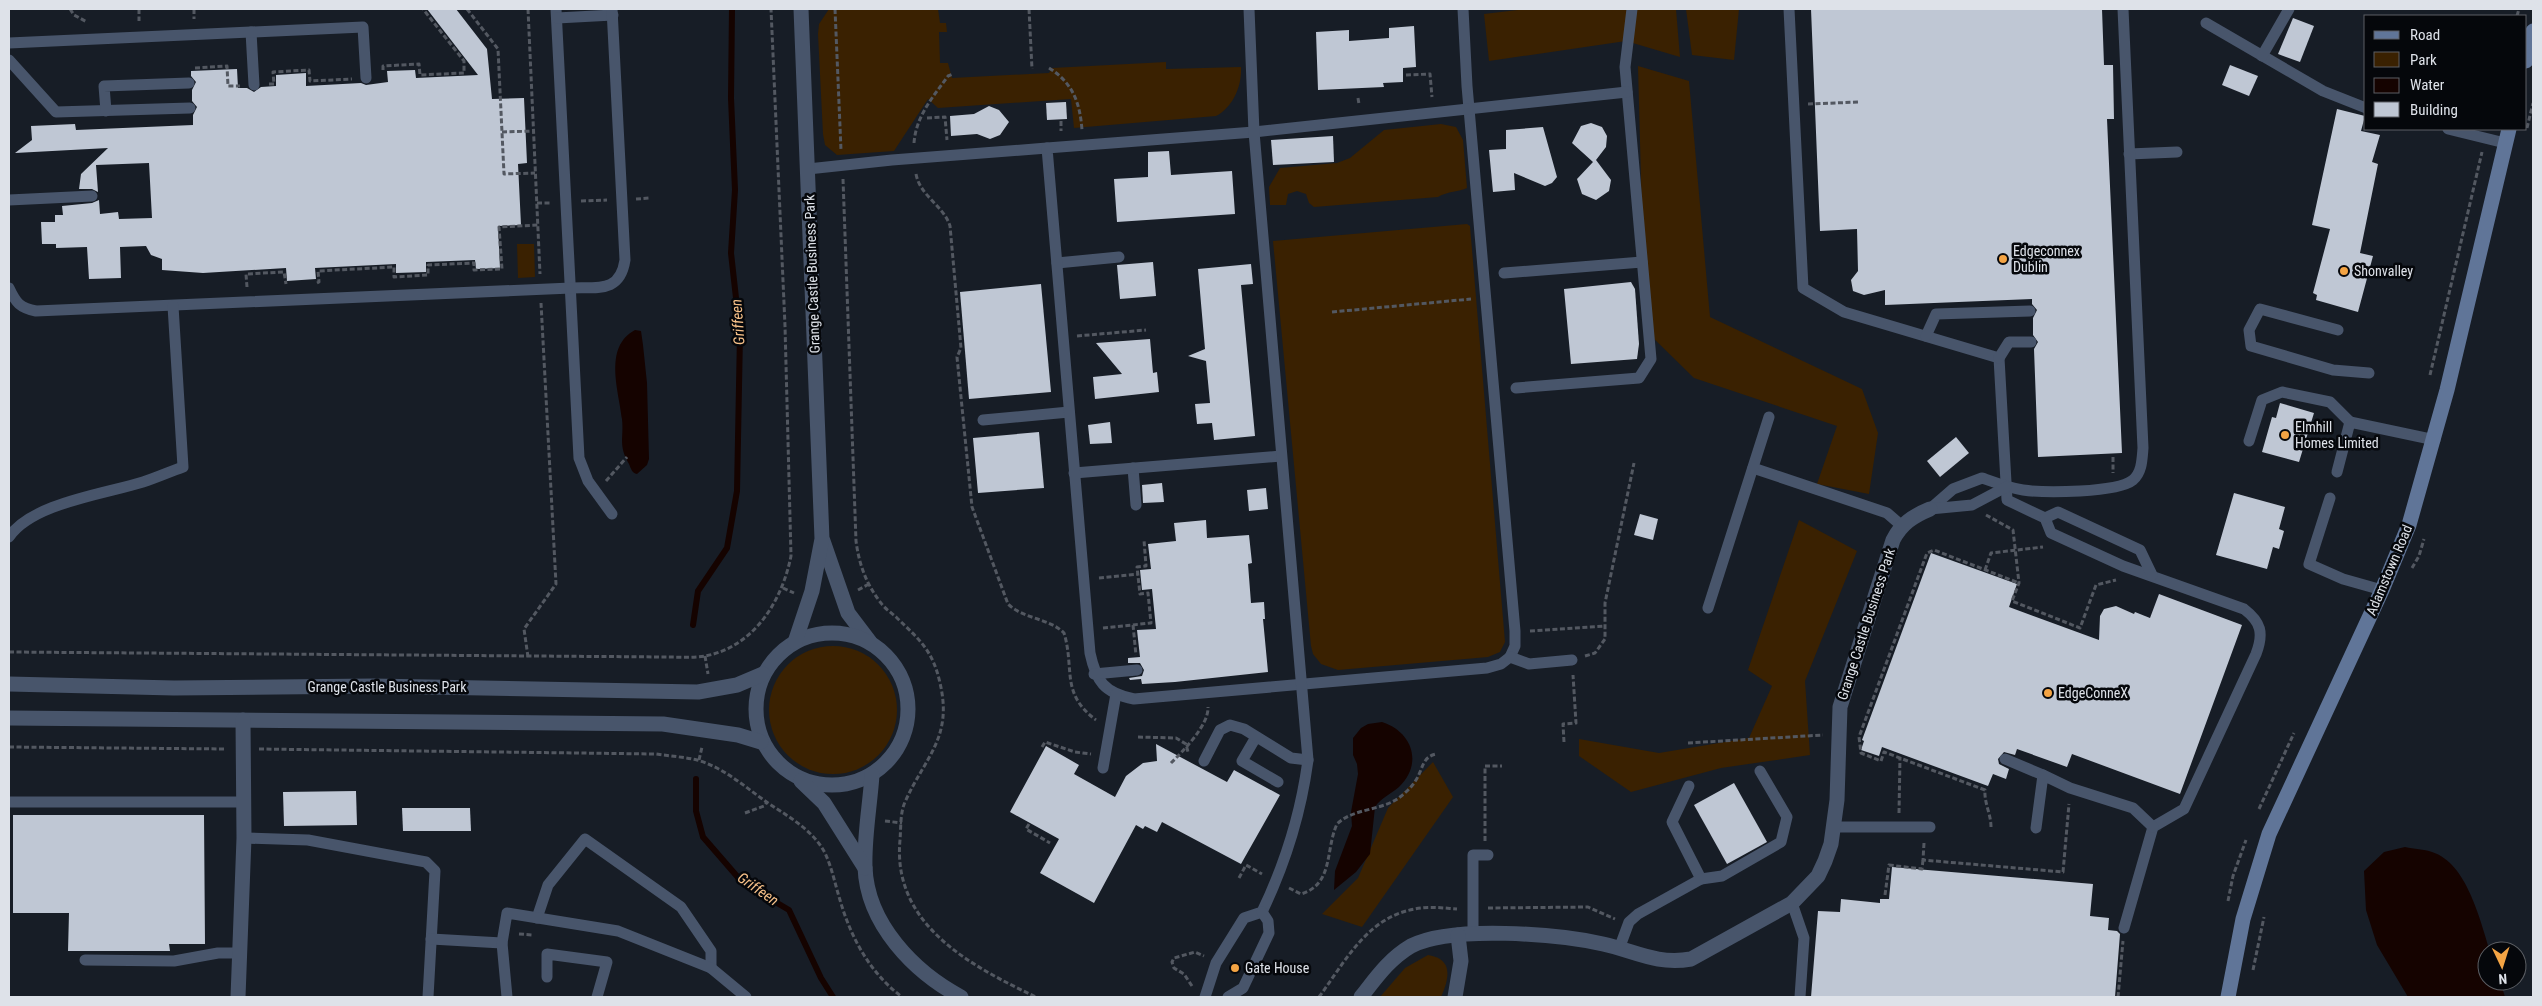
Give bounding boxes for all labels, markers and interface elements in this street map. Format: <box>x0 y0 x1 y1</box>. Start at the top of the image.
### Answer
legend <box>2364 15 2527 130</box>
text: Road <box>2410 26 2440 44</box>
text: Park <box>2410 51 2437 69</box>
text: Water <box>2410 76 2445 94</box>
text: Building <box>2410 101 2458 119</box>
street label: Grange Castle Business Park <box>801 194 823 354</box>
place label: Edgeconnex Dublin <box>2013 243 2080 275</box>
marker: Edgeconnex Dublin <box>1997 253 2009 265</box>
place label: Shonvalley <box>2354 263 2413 279</box>
marker: Shonvalley <box>2338 265 2350 277</box>
water label: Griffeen <box>727 298 749 346</box>
place label: Elmhill Homes Limited <box>2295 419 2379 451</box>
marker: Elmhill Homes Limited <box>2279 429 2291 441</box>
street label: Adamstown Road <box>2363 522 2415 618</box>
street label: Grange Castle Business Park <box>1834 545 1898 702</box>
street label: Grange Castle Business Park <box>308 679 467 695</box>
place label: EdgeConneX <box>2058 685 2128 701</box>
marker: EdgeConneX <box>2042 687 2054 699</box>
water label: Griffeen <box>734 868 782 910</box>
north arrow <box>2477 941 2527 991</box>
place label: Gate House <box>1245 960 1310 976</box>
marker: Gate House <box>1229 962 1241 974</box>
text: N <box>2498 971 2508 987</box>

